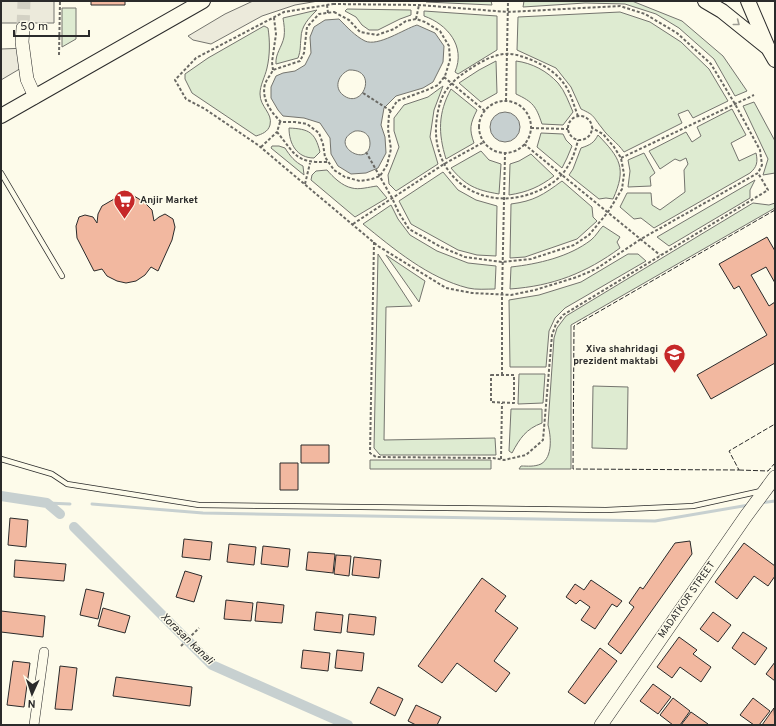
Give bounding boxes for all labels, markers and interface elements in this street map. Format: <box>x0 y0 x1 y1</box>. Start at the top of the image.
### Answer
scale bar <box>14 12 89 38</box>
text: 50 m <box>20 19 48 35</box>
one-way arrow <box>732 19 739 26</box>
supermarket icon: Anjir Market <box>112 187 138 220</box>
place label: Anjir Market <box>140 194 198 207</box>
school or university icon: Xiva shahridagi prezident maktabi <box>661 342 687 375</box>
place label: Xiva shahridagi prezident maktabi <box>573 343 658 368</box>
street label: MADATKOR STREET <box>656 559 718 641</box>
water label: Xorasan kanali <box>157 610 217 669</box>
north arrow <box>12 674 52 714</box>
text: N <box>27 696 36 710</box>

